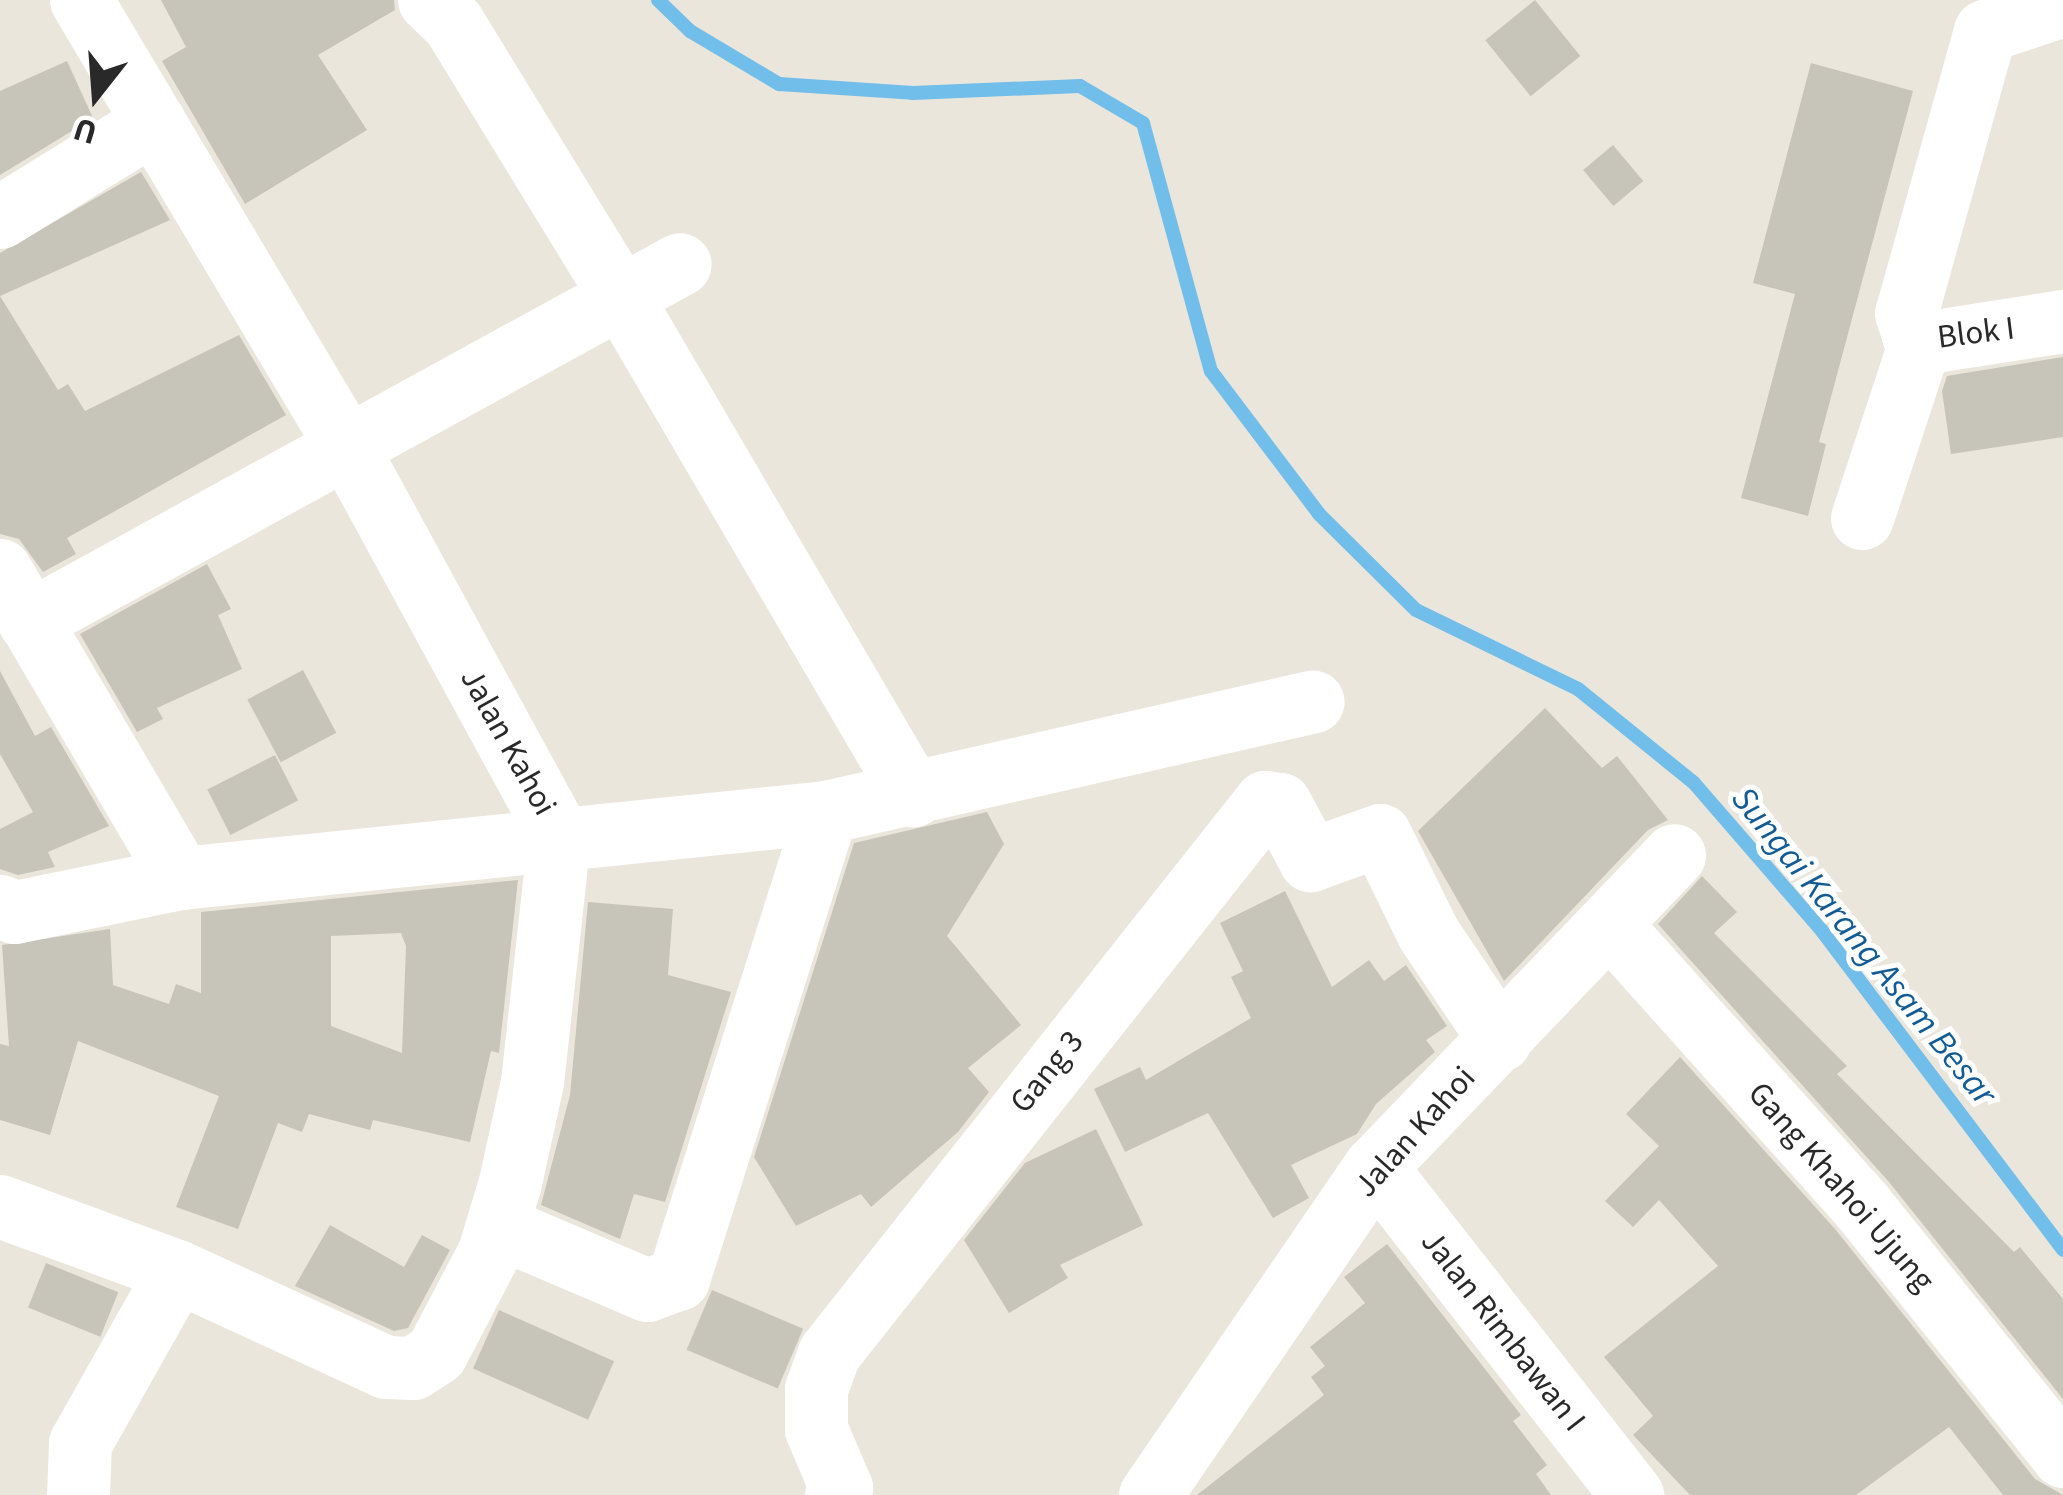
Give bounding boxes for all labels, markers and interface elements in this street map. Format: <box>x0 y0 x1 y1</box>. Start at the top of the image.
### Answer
north arrow <box>36 36 156 156</box>
text: U <box>68 105 103 157</box>
street label: Blok I <box>1935 309 2017 357</box>
street label: Jalan Kahoi <box>451 662 565 822</box>
water label: Sungai Karang Asam Besar <box>1722 778 2006 1114</box>
street label: Gang 3 <box>1002 1023 1092 1121</box>
street label: Jalan Kahoi <box>1346 1059 1484 1205</box>
street label: Gang Khahoi Ujung <box>1739 1074 1943 1300</box>
street label: Jalan Rimbawan I <box>1412 1223 1594 1439</box>

